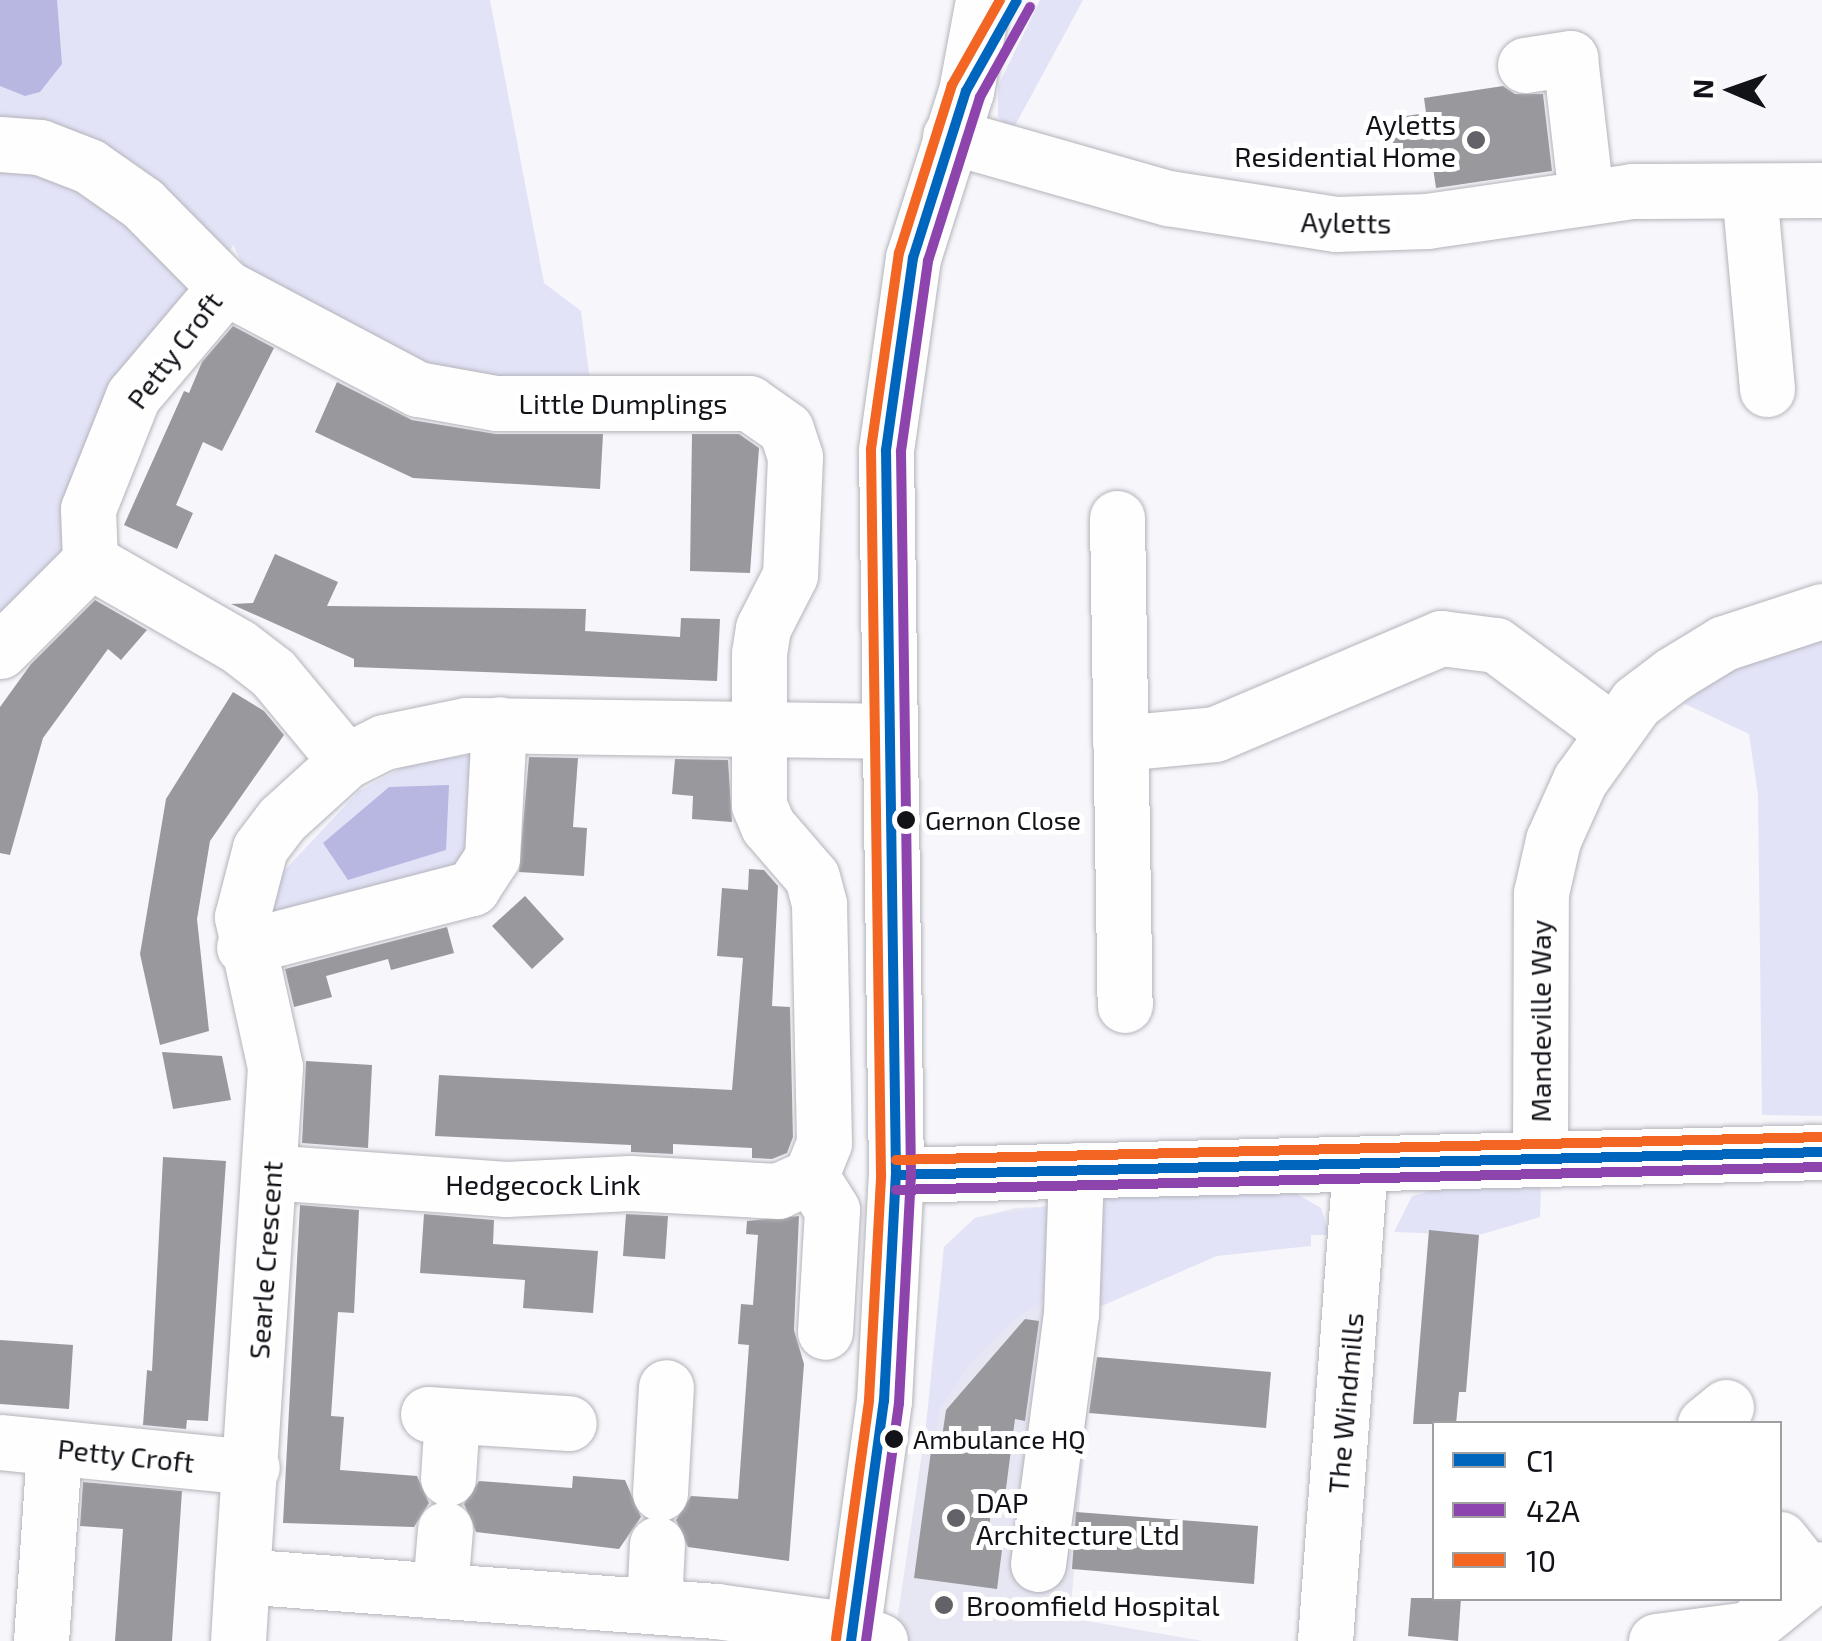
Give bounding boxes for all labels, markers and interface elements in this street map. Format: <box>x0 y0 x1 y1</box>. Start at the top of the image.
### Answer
north arrow <box>1682 40 1782 140</box>
text: N <box>1685 78 1719 100</box>
place label: Ayletts Residential Home <box>1234 107 1456 173</box>
marker: Ayletts Residential Home <box>1465 129 1487 151</box>
street label: Ayletts <box>1300 204 1392 240</box>
street label: Petty Croft <box>119 285 229 415</box>
street label: Little Dumplings <box>519 386 727 420</box>
place label: Gernon Close <box>925 804 1081 836</box>
marker: Gernon Close <box>896 810 916 830</box>
street label: Mandeville Way <box>1523 919 1557 1123</box>
street label: Searle Crescent <box>241 1160 289 1360</box>
street label: Hedgecock Link <box>445 1167 641 1201</box>
street label: The Windmills <box>1320 1311 1370 1495</box>
legend <box>1432 1421 1782 1601</box>
place label: Ambulance HQ <box>913 1423 1086 1455</box>
marker: Ambulance HQ <box>884 1429 904 1449</box>
street label: Petty Croft <box>56 1431 196 1479</box>
text: C1 <box>1526 1442 1555 1478</box>
place label: DAP Architecture Ltd <box>976 1485 1180 1551</box>
text: 42A <box>1526 1492 1580 1528</box>
marker: DAP Architecture Ltd <box>945 1507 967 1529</box>
text: 10 <box>1526 1542 1556 1578</box>
place label: Broomfield Hospital <box>966 1588 1220 1622</box>
marker: Broomfield Hospital <box>931 1592 957 1618</box>

